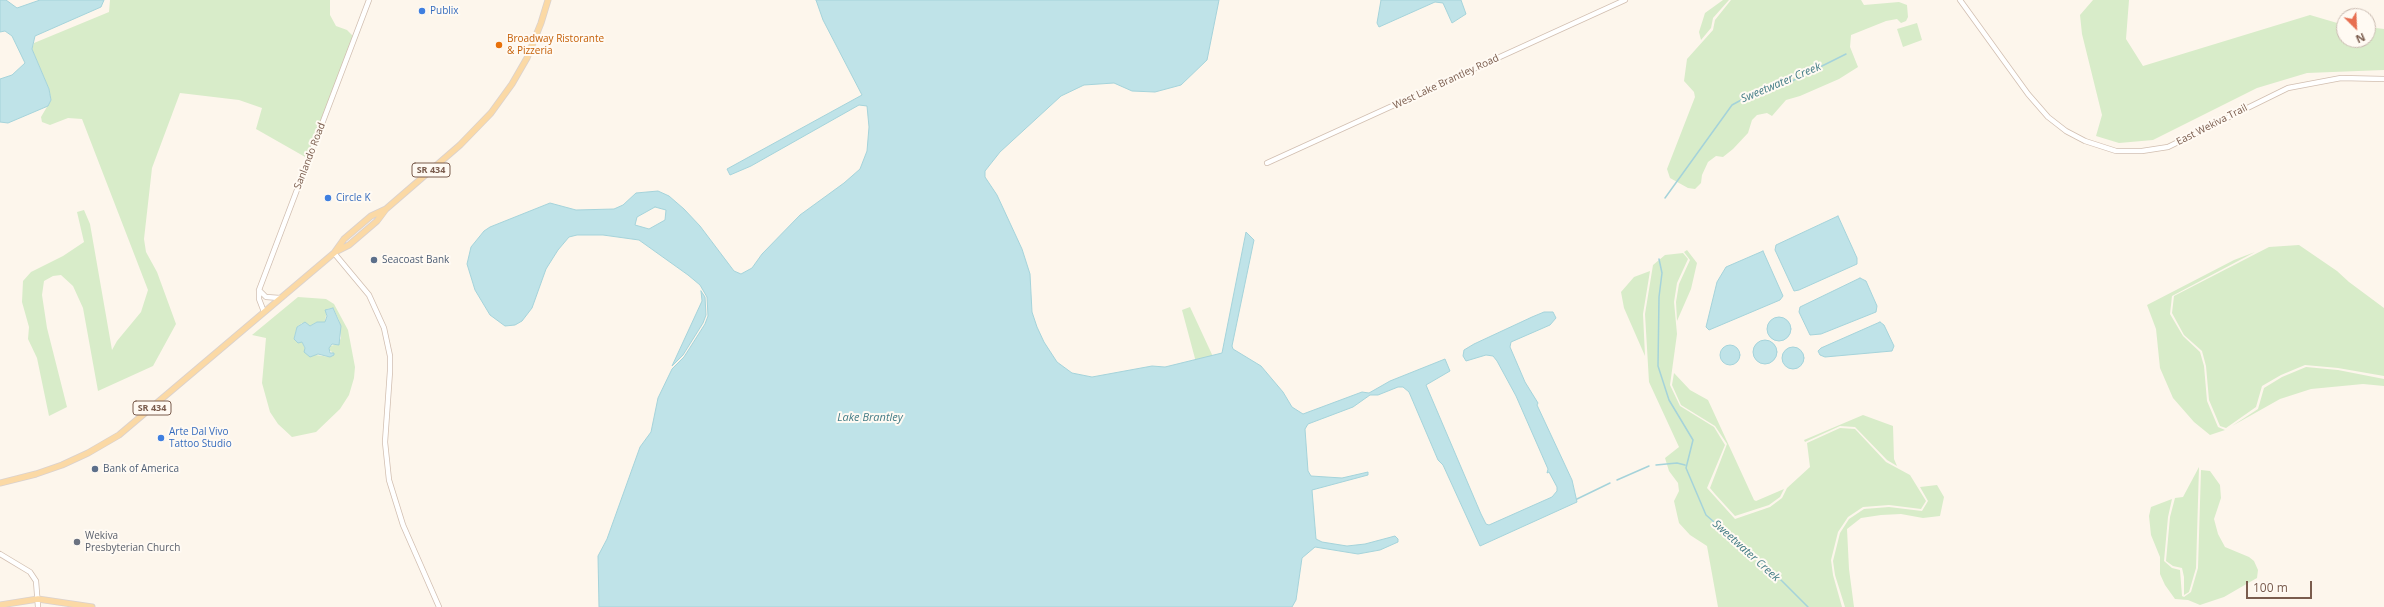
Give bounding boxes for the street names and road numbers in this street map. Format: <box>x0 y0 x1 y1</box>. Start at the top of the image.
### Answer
street label: West Lake Brantley Road <box>1391 52 1501 112</box>
street label: East Wekiva Trail <box>2175 102 2249 148</box>
street label: Sanlando Road <box>292 121 328 191</box>
road number: SR 434 <box>412 163 450 177</box>
road number: SR 434 <box>133 401 171 415</box>

